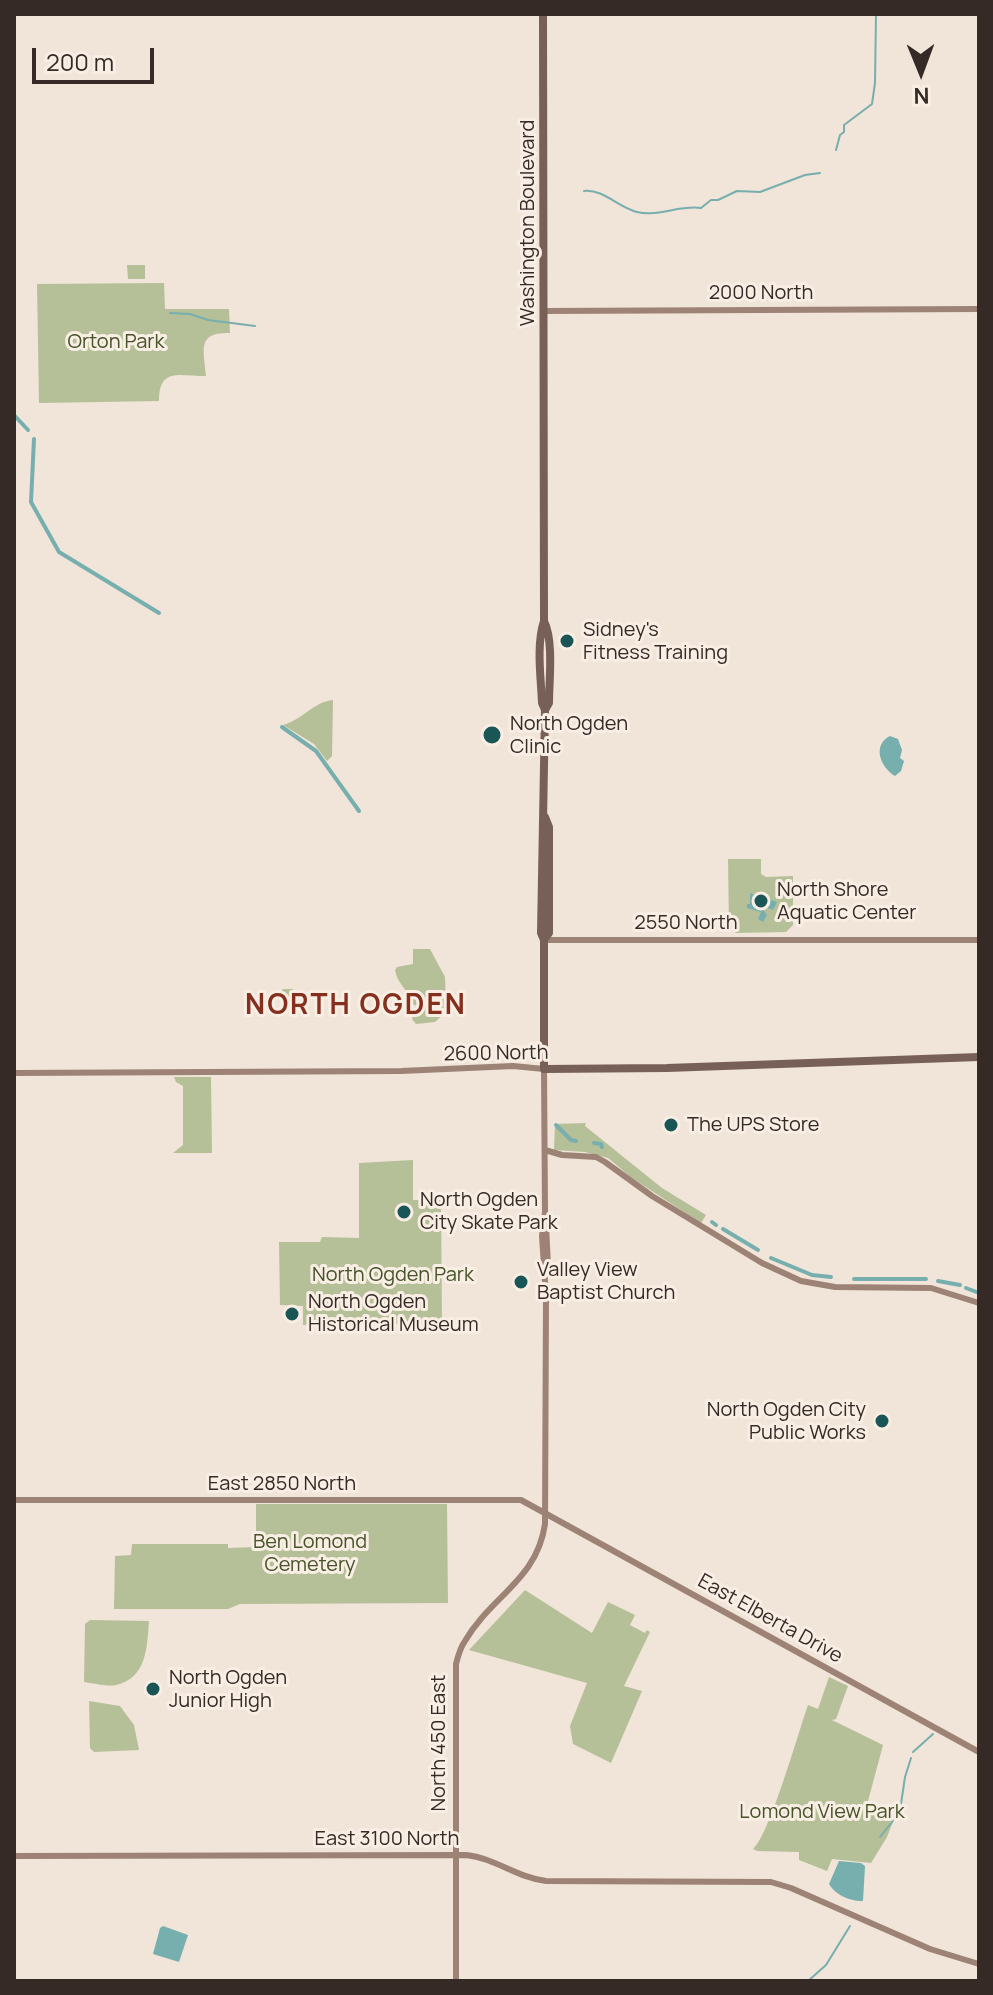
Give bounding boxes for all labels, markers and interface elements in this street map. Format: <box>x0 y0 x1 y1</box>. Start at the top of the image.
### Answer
scale bar <box>36 32 158 82</box>
north arrow <box>881 32 961 112</box>
text: 200 m <box>46 45 114 78</box>
text: N <box>913 81 930 111</box>
street label: Washington Boulevard <box>516 120 540 326</box>
street label: 2000 North <box>709 281 813 305</box>
park label: Orton Park <box>68 330 164 354</box>
place label: Sidney's Fitness Training <box>583 618 728 665</box>
marker: Sidney's Fitness Training <box>558 632 576 650</box>
place label: North Ogden Clinic <box>510 712 628 759</box>
marker: North Ogden Clinic <box>481 724 503 746</box>
place label: North Shore Aquatic Center <box>777 878 916 925</box>
marker: North Shore Aquatic Center <box>752 892 770 910</box>
street label: 2550 North <box>634 911 738 935</box>
district label: NORTH OGDEN <box>245 989 467 1023</box>
street label: 2600 North <box>443 1041 549 1067</box>
place label: The UPS Store <box>687 1113 819 1137</box>
marker: The UPS Store <box>662 1116 680 1134</box>
place label: North Ogden City Skate Park <box>420 1188 558 1235</box>
marker: North Ogden City Skate Park <box>395 1203 413 1221</box>
place label: Valley View Baptist Church <box>537 1258 675 1305</box>
park label: North Ogden Park <box>312 1263 474 1287</box>
marker: Valley View Baptist Church <box>512 1273 530 1291</box>
place label: North Ogden Historical Museum <box>308 1290 479 1337</box>
marker: North Ogden Historical Museum <box>283 1305 301 1323</box>
place label: North Ogden City Public Works <box>707 1398 866 1445</box>
marker: North Ogden City Public Works <box>873 1412 891 1430</box>
street label: East 2850 North <box>208 1472 356 1496</box>
park label: Ben Lomond Cemetery <box>253 1530 367 1577</box>
street label: East Elberta Drive <box>693 1569 847 1669</box>
place label: North Ogden Junior High <box>169 1666 287 1713</box>
street label: North 450 East <box>427 1674 451 1812</box>
marker: North Ogden Junior High <box>144 1680 162 1698</box>
park label: Lomond View Park <box>739 1800 905 1824</box>
street label: East 3100 North <box>315 1827 459 1851</box>

